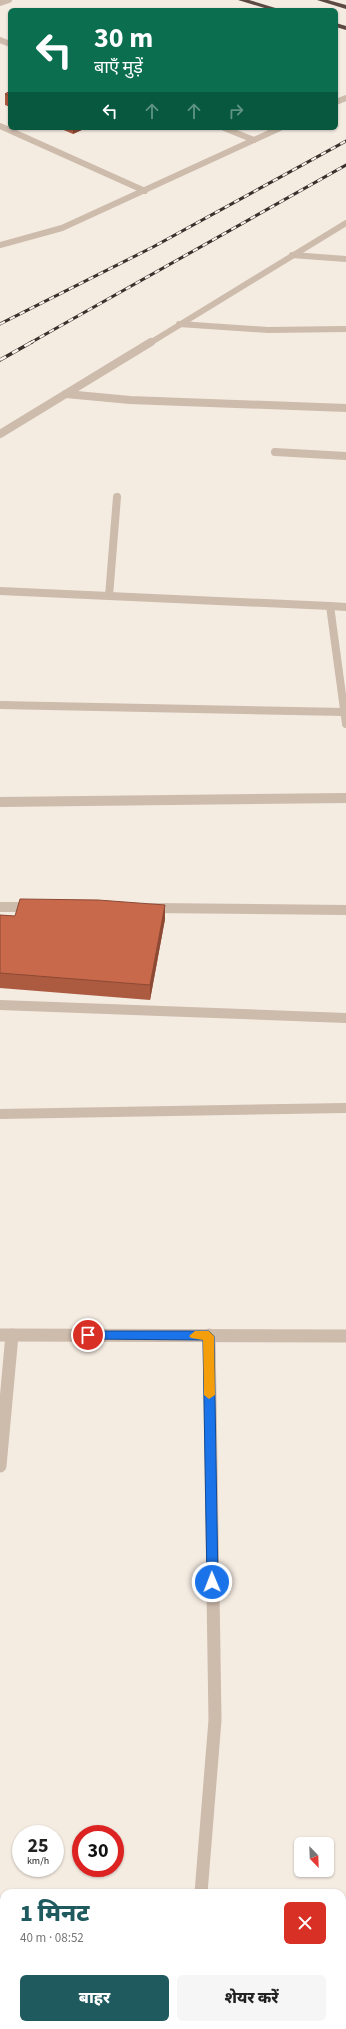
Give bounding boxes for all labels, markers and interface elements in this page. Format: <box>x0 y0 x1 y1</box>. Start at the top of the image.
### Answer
text: 30 m <box>94 18 153 58</box>
icon: left <box>28 24 80 76</box>
text: बाएँ मुड़ें <box>94 55 143 80</box>
icon: left <box>99 100 121 122</box>
icon: ahead <box>141 100 163 122</box>
icon: ahead <box>183 100 205 122</box>
icon: right <box>225 100 247 122</box>
pin <box>71 1318 105 1352</box>
icon: arrive <box>77 1324 99 1346</box>
position arrow <box>191 1561 233 1603</box>
speed limit sign: 30 <box>72 1825 124 1877</box>
text: 25 <box>27 1832 49 1860</box>
north arrow <box>294 1837 334 1877</box>
map controls <box>294 1837 334 1877</box>
text: km/h <box>27 1854 49 1868</box>
text: 1 मिनट <box>20 1896 89 1931</box>
button: close <box>284 1902 326 1944</box>
text: 40 m · 08:52 <box>20 1929 84 1947</box>
button: बाहर <box>20 1975 169 2021</box>
button: शेयर करें <box>177 1975 326 2021</box>

